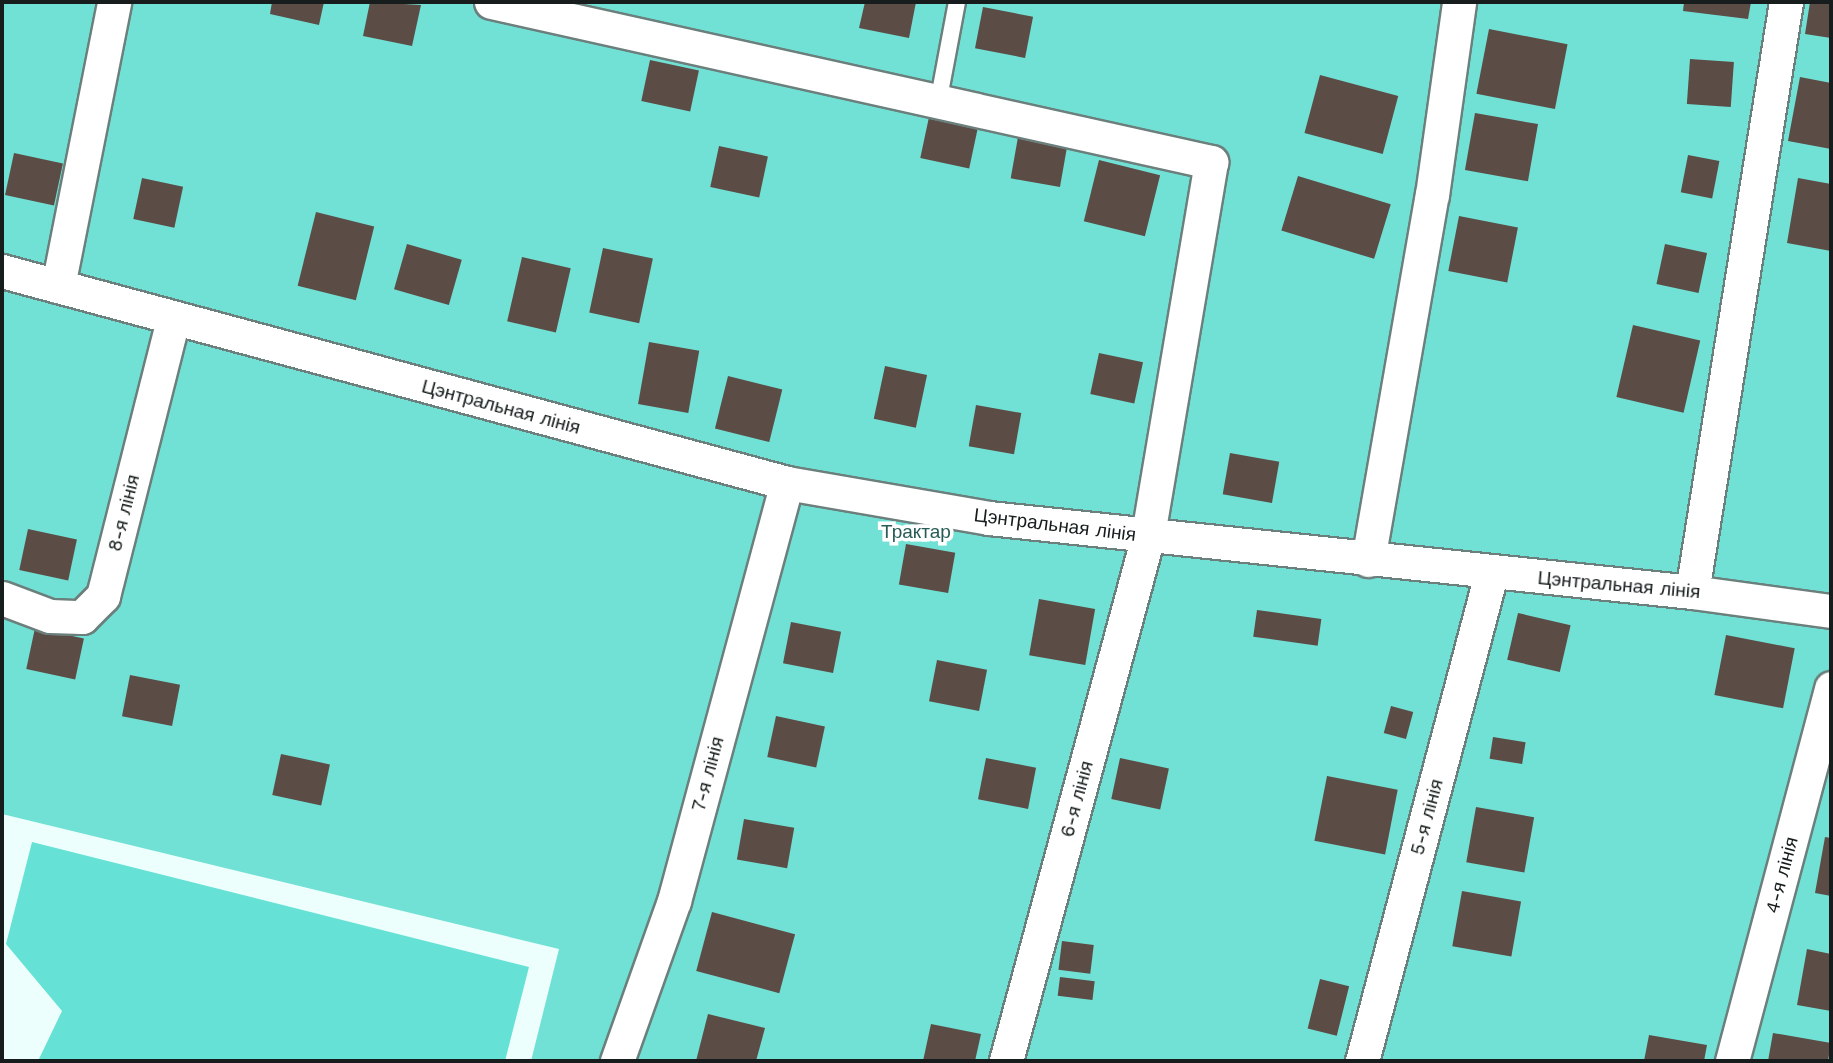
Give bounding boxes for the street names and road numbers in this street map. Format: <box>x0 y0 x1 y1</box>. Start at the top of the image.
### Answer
street label: Цэнтральная лінія <box>419 375 583 439</box>
street label: 8-я лінія <box>103 472 145 554</box>
street label: Цэнтральная лінія <box>973 504 1137 546</box>
street label: Цэнтральная лінія <box>1537 567 1701 603</box>
street label: 7-я лінія <box>687 734 729 814</box>
street label: 6-я лінія <box>1056 758 1098 840</box>
street label: 5-я лінія <box>1406 776 1448 858</box>
street label: 4-я лінія <box>1761 834 1803 916</box>

